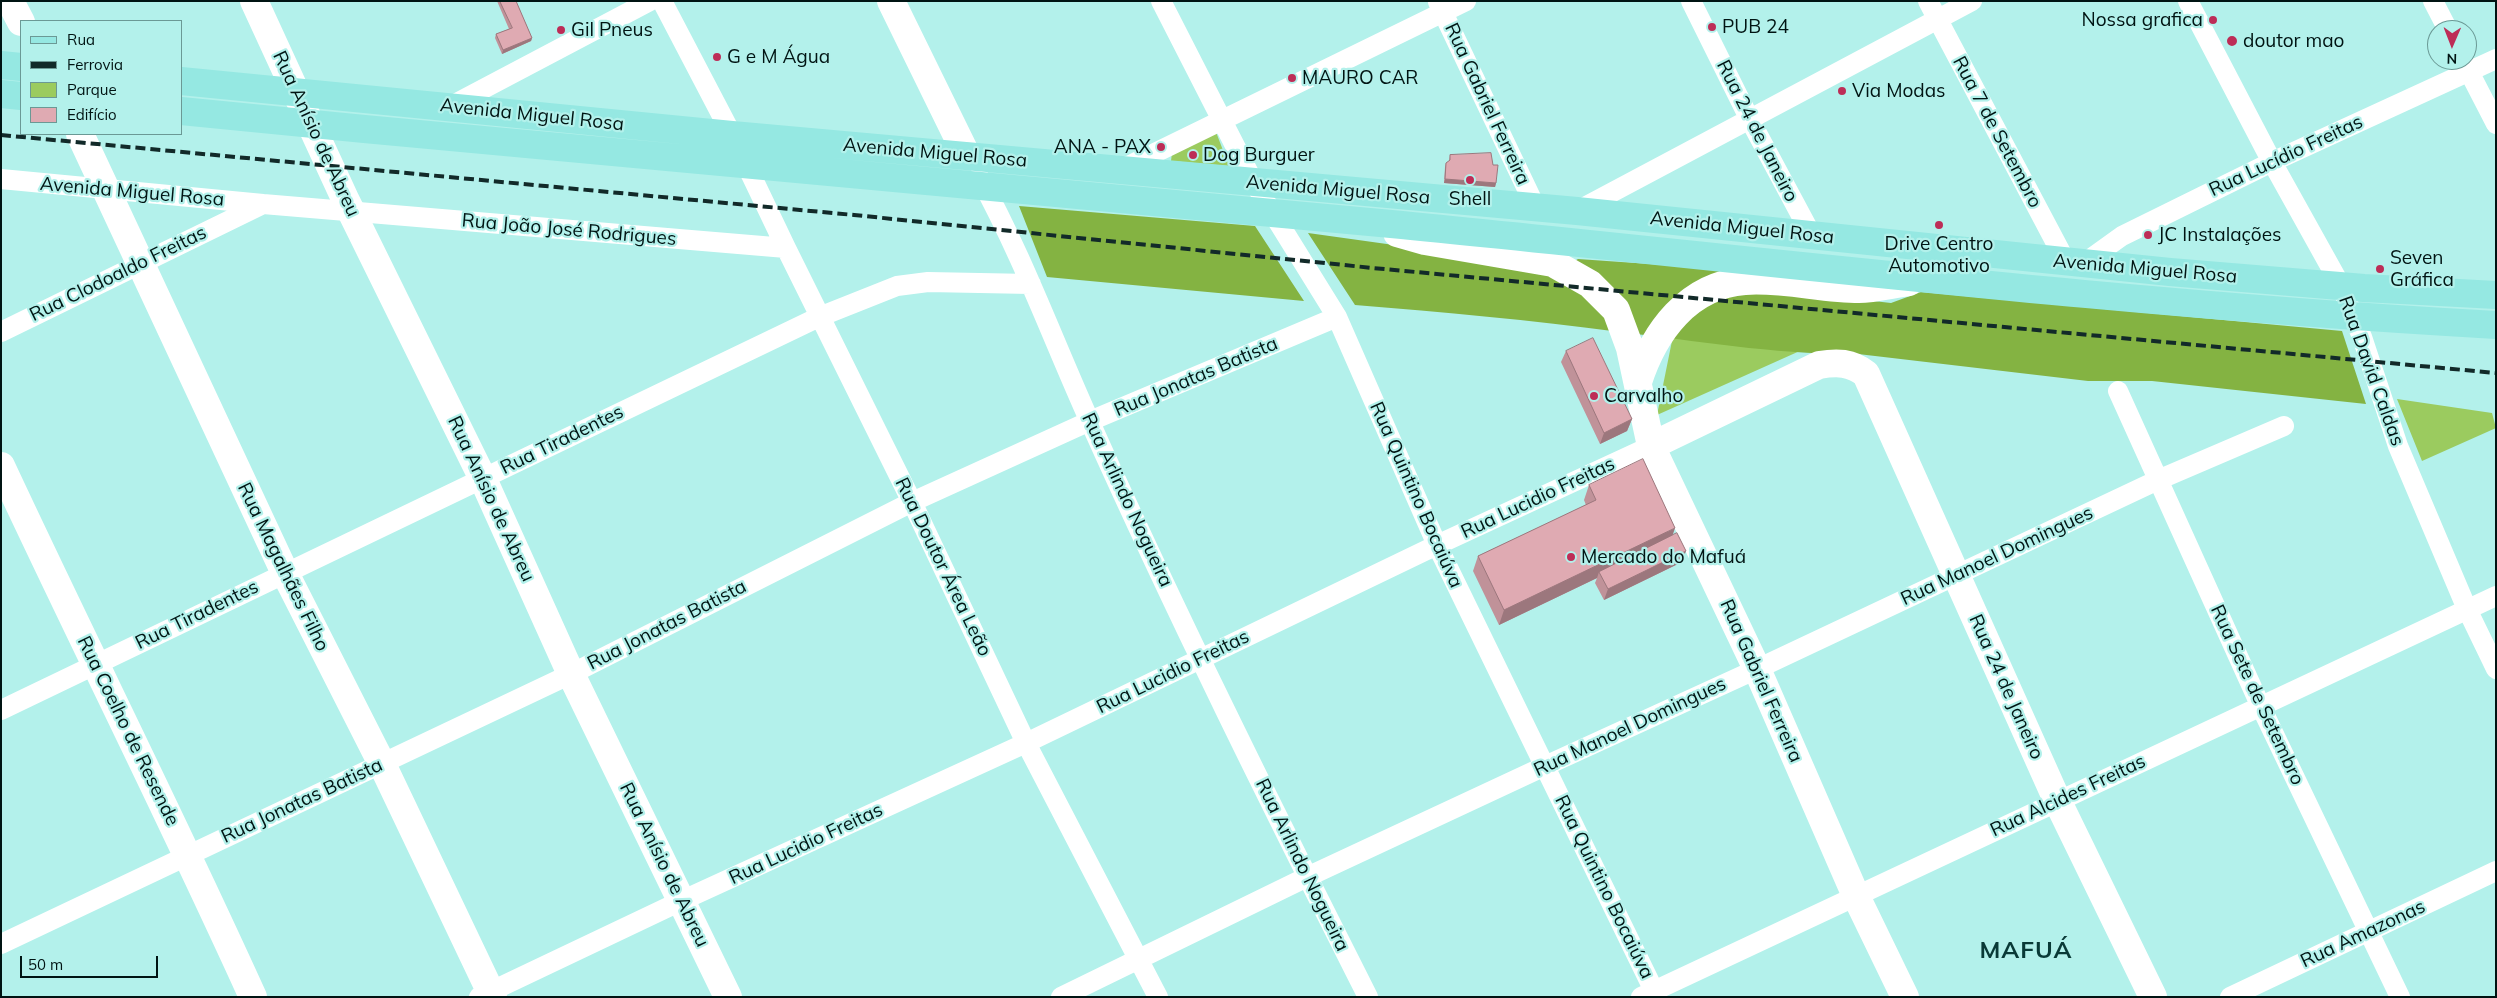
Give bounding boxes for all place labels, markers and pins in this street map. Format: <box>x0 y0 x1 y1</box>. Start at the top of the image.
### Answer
place label: Nossa grafica <box>2081 9 2203 31</box>
marker: Nossa grafica <box>2207 14 2219 26</box>
place label: PUB 24 <box>1722 16 1789 38</box>
place label: Gil Pneus <box>571 19 653 41</box>
marker: PUB 24 <box>1706 21 1718 33</box>
marker: Gil Pneus <box>555 24 567 36</box>
place label: doutor mao <box>2243 30 2344 52</box>
marker: doutor mao <box>2225 34 2239 48</box>
place label: G e M Água <box>727 46 830 68</box>
marker: G e M Água <box>711 51 723 63</box>
place label: MAURO CAR <box>1302 67 1418 89</box>
marker: MAURO CAR <box>1286 72 1298 84</box>
place label: Via Modas <box>1852 80 1946 102</box>
marker: Via Modas <box>1836 85 1848 97</box>
place label: ANA - PAX <box>1054 136 1151 158</box>
marker: ANA - PAX <box>1155 141 1167 153</box>
place label: Dog Burguer <box>1203 144 1315 166</box>
marker: Dog Burguer <box>1187 149 1199 161</box>
marker: Shell <box>1464 174 1476 186</box>
place label: Shell <box>1449 188 1491 210</box>
marker: Drive Centro Automotivo <box>1933 219 1945 231</box>
place label: JC Instalações <box>2158 224 2281 246</box>
marker: JC Instalações <box>2142 229 2154 241</box>
place label: Drive Centro Automotivo <box>1885 233 1993 277</box>
place label: Seven Gráfica <box>2390 247 2454 291</box>
marker: Seven Gráfica <box>2374 263 2386 275</box>
place label: Carvalho <box>1604 385 1683 407</box>
marker: Carvalho <box>1588 390 1600 402</box>
place label: Mercado do Mafuá <box>1581 546 1746 568</box>
marker: Mercado do Mafuá <box>1565 551 1577 563</box>

